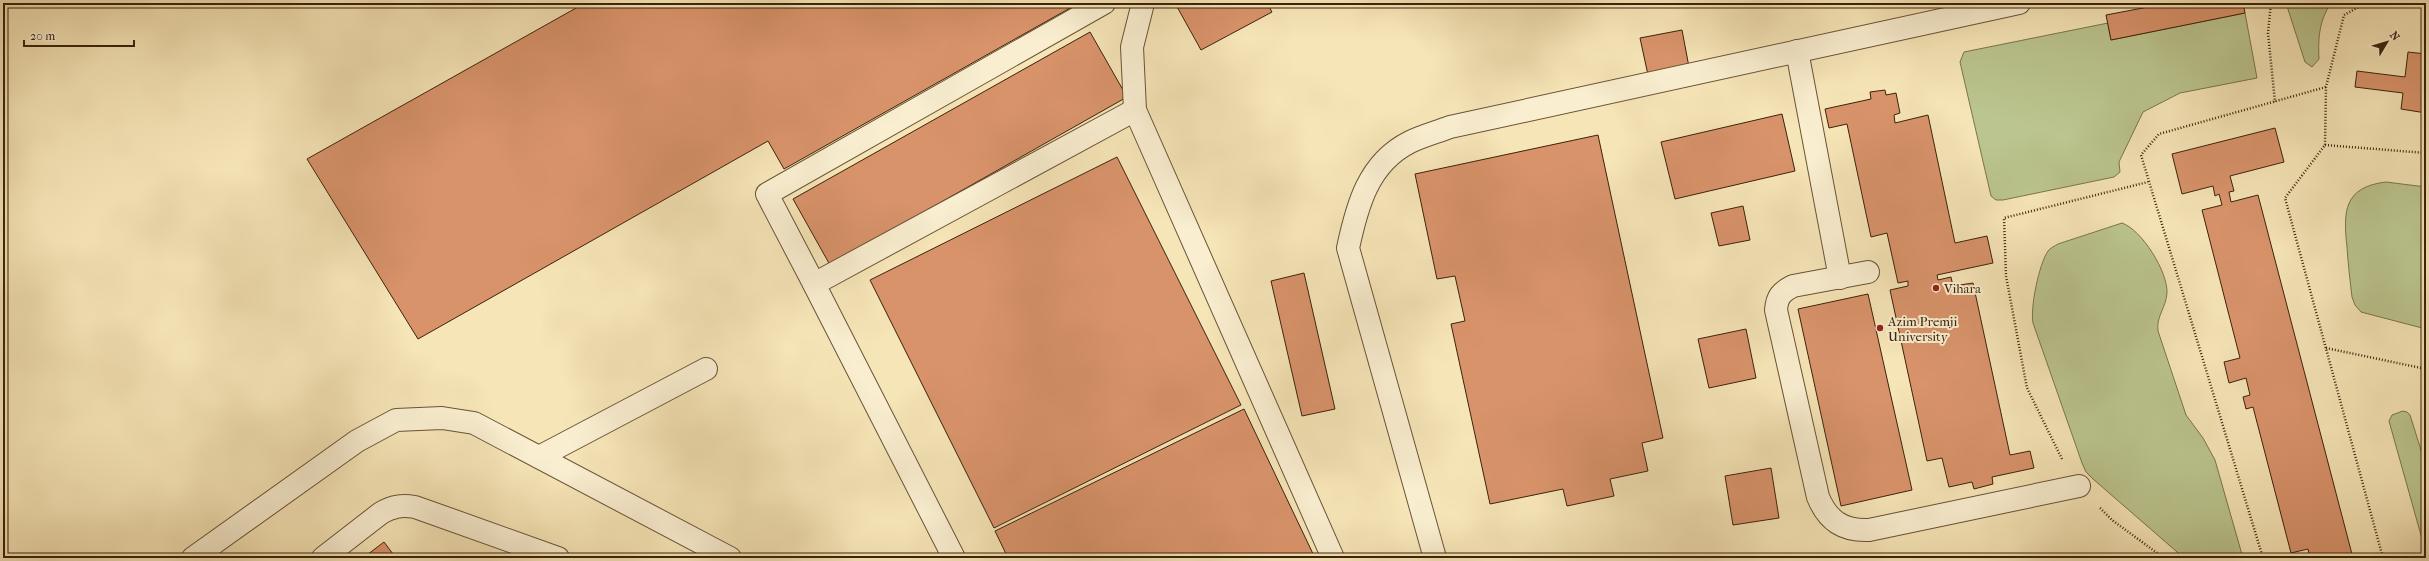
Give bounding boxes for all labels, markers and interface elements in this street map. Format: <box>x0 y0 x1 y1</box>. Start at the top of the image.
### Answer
scale bar <box>24 22 134 48</box>
north arrow <box>2367 22 2407 62</box>
text: 20 m <box>30 29 55 43</box>
text: N <box>2387 29 2403 44</box>
place label: Vihara <box>1943 281 1982 296</box>
marker: Vihara <box>1931 283 1941 293</box>
place label: Azim Premji University <box>1887 314 1957 344</box>
marker: Azim Premji University <box>1875 323 1885 333</box>

